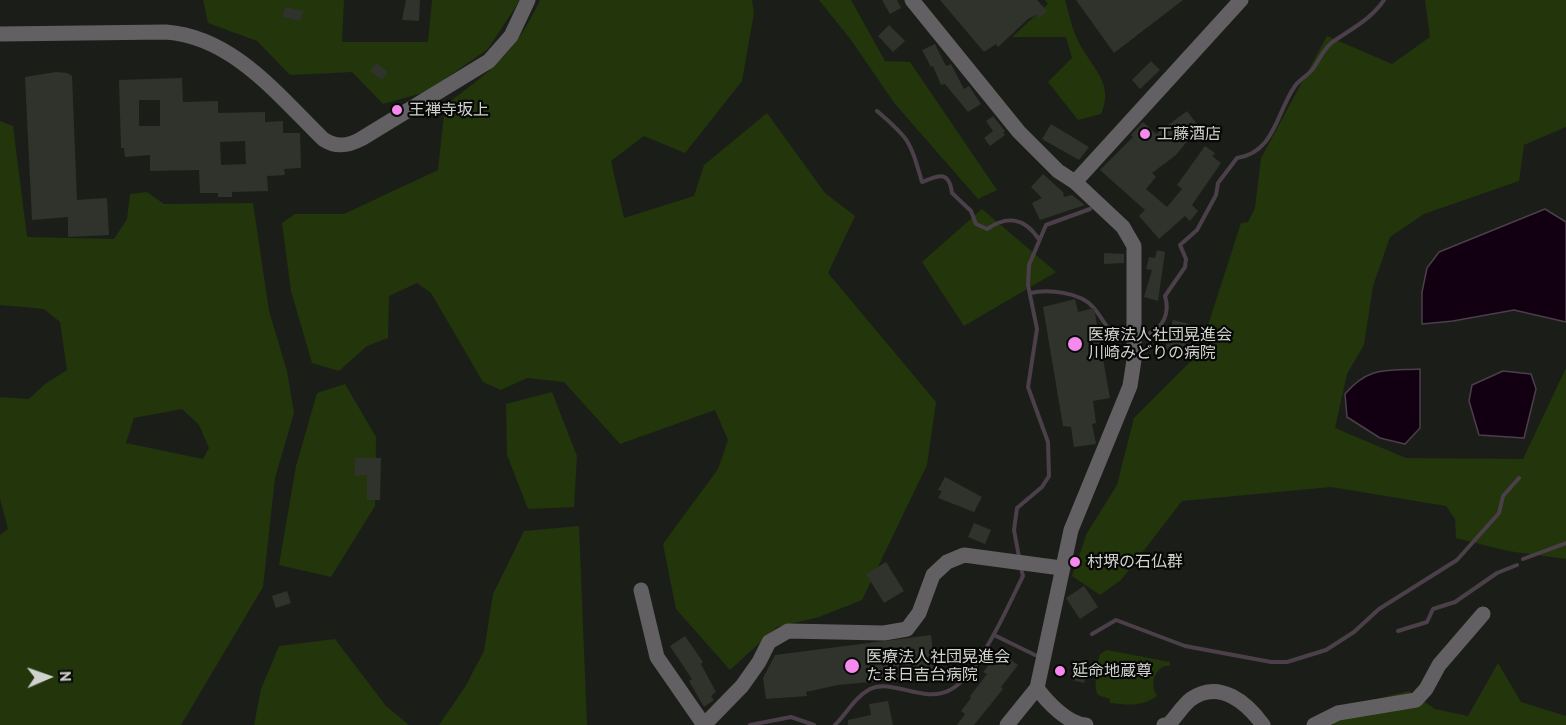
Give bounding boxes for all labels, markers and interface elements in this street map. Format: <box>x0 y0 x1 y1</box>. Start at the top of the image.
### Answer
place label: 王禅寺坂上 <box>409 100 489 120</box>
marker: 王禅寺坂上 <box>390 103 404 117</box>
place label: 工藤酒店 <box>1157 124 1221 144</box>
marker: 工藤酒店 <box>1138 127 1152 141</box>
place label: 医療法人社団晃進会 川崎みどりの病院 <box>1088 325 1232 363</box>
marker: 医療法人社団晃進会 川崎みどりの病院 <box>1066 335 1084 353</box>
place label: 村堺の石仏群 <box>1087 552 1183 572</box>
marker: 村堺の石仏群 <box>1068 555 1082 569</box>
north arrow <box>18 647 78 707</box>
place label: 医療法人社団晃進会 たま日吉台病院 <box>866 647 1010 685</box>
marker: 医療法人社団晃進会 たま日吉台病院 <box>843 657 861 675</box>
place label: 延命地蔵尊 <box>1072 661 1152 681</box>
marker: 延命地蔵尊 <box>1053 664 1067 678</box>
text: N <box>56 671 76 682</box>

